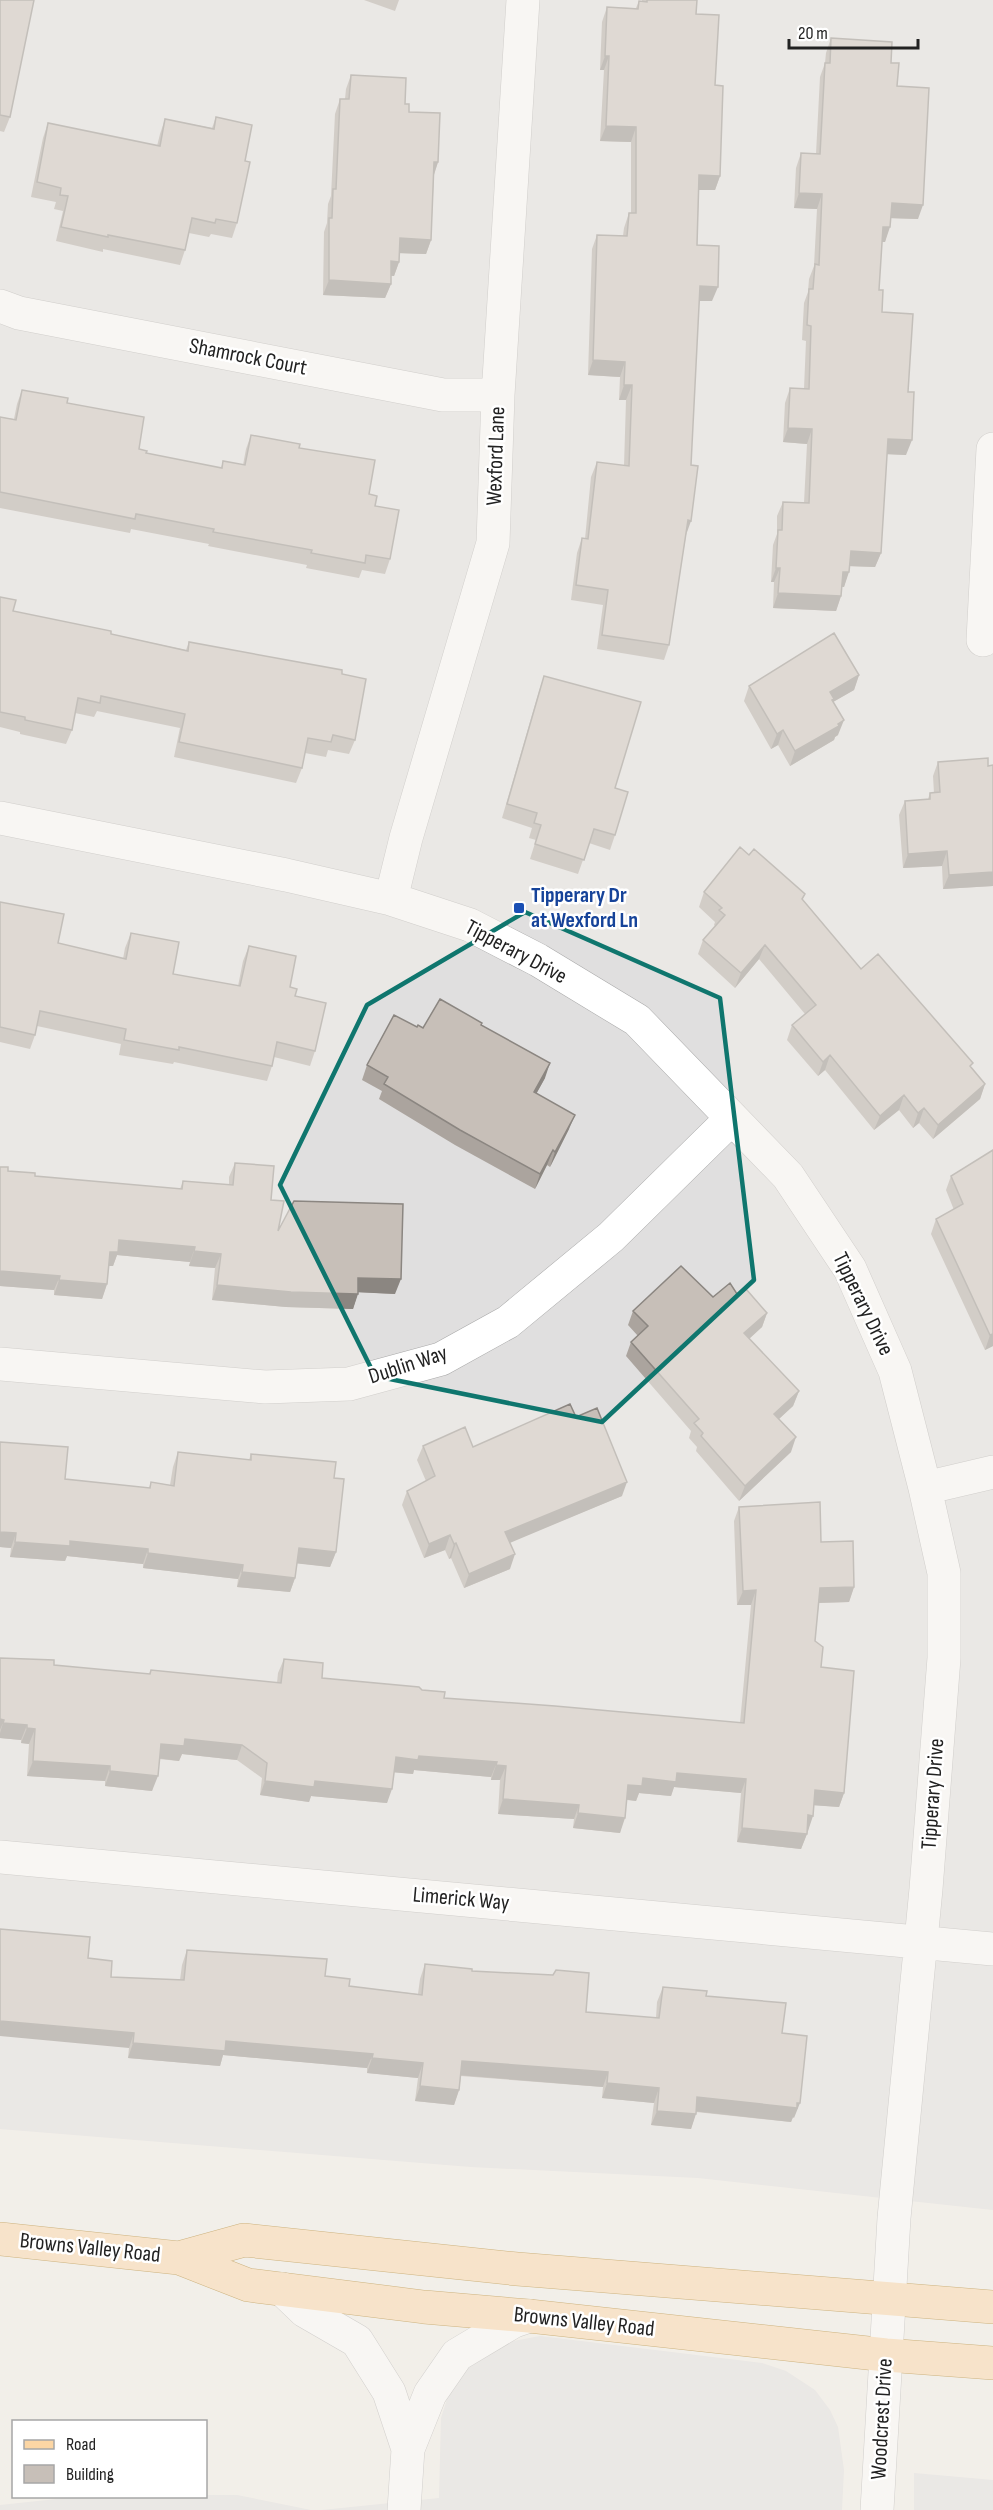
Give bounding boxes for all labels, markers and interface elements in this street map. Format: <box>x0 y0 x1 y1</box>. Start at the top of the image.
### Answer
scale bar <box>789 12 918 50</box>
text: 20 m <box>798 23 828 44</box>
street label: Shamrock Court <box>187 332 309 382</box>
street label: Wexford Lane <box>481 406 511 506</box>
place label: Tipperary Dr at Wexford Ln <box>531 882 638 934</box>
marker: Tipperary Dr at Wexford Ln <box>512 901 526 915</box>
street label: Tipperary Drive <box>460 914 572 990</box>
street label: Tipperary Drive <box>826 1248 900 1360</box>
street label: Dublin Way <box>365 1339 451 1390</box>
street label: Tipperary Drive <box>916 1737 950 1851</box>
street label: Limerick Way <box>412 1881 511 1917</box>
street label: Browns Valley Road <box>18 2227 162 2269</box>
street label: Browns Valley Road <box>512 2301 656 2343</box>
street label: Woodcrest Drive <box>865 2358 899 2480</box>
legend <box>12 2420 207 2498</box>
text: Road <box>66 2434 96 2455</box>
text: Building <box>66 2464 114 2485</box>

